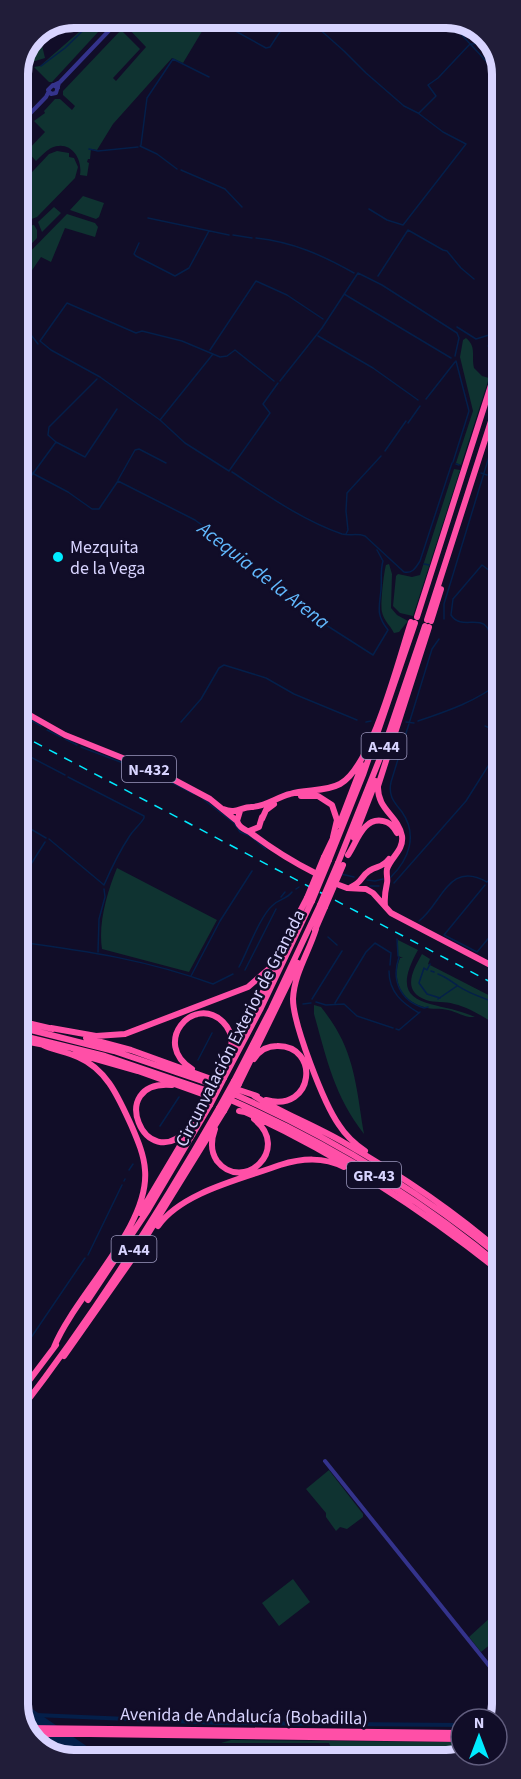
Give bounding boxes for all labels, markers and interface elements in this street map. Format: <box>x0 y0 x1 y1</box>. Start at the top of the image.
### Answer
water label: Acequia de la Arena <box>190 514 335 636</box>
place label: Mezquita de la Vega <box>70 535 145 581</box>
marker: Mezquita de la Vega <box>51 550 65 564</box>
road number: A-44 <box>362 733 406 759</box>
road number: N-432 <box>122 756 176 782</box>
street label: Circunvalación Exterior de Granada <box>170 905 311 1151</box>
road number: GR-43 <box>347 1162 401 1188</box>
road number: A-44 <box>112 1236 156 1262</box>
street label: Avenida de Andalucía (Bobadilla) <box>120 1702 368 1731</box>
north arrow <box>449 1707 509 1767</box>
text: N <box>474 1712 484 1734</box>

